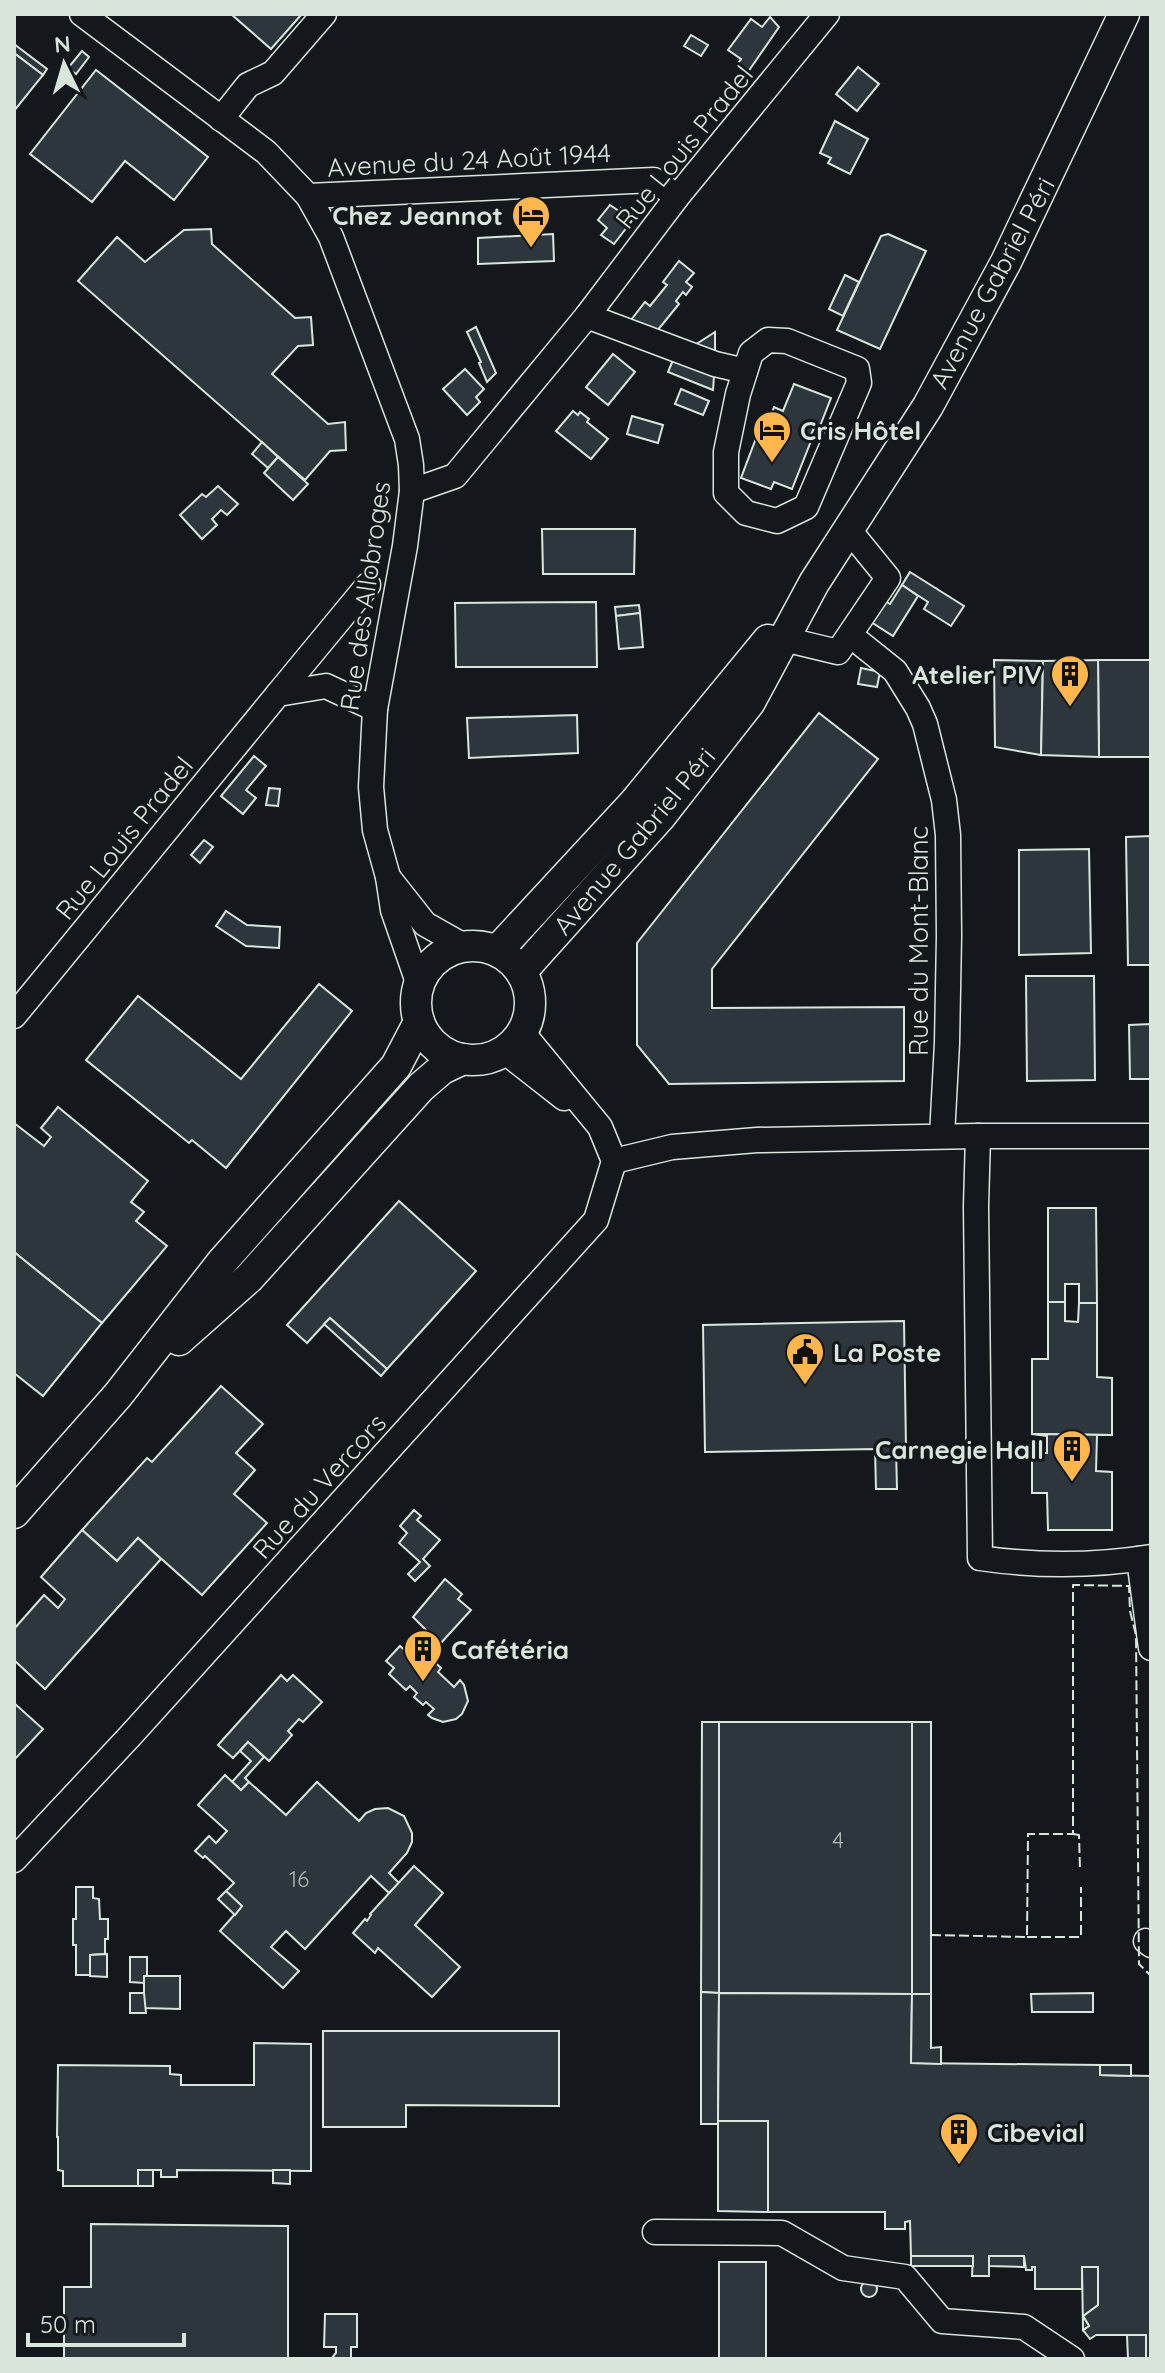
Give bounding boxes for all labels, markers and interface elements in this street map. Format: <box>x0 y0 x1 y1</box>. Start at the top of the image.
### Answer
north arrow <box>24 24 104 104</box>
text: N <box>53 29 72 59</box>
street label: Rue Louis Pradel <box>608 59 760 235</box>
street label: Avenue du 24 Août 1944 <box>326 136 612 184</box>
street label: Avenue Gabriel Péri <box>922 172 1062 394</box>
hotel icon: Chez Jeannot <box>510 194 552 249</box>
place label: Chez Jeannot <box>332 199 503 232</box>
hotel icon: Cris Hôtel <box>751 409 793 464</box>
place label: Cris Hôtel <box>800 414 921 447</box>
street label: Rue des Allobroges <box>333 479 397 713</box>
building icon: Atelier PIV <box>1049 653 1091 708</box>
place label: Atelier PIV <box>912 658 1042 691</box>
street label: Avenue Gabriel Péri <box>546 740 722 942</box>
street label: Rue Louis Pradel <box>48 750 200 926</box>
street label: Rue du Mont-Blanc <box>902 826 935 1056</box>
public building icon: La Poste <box>784 1331 826 1386</box>
place label: La Poste <box>833 1336 941 1369</box>
street label: Rue du Vercors <box>245 1407 393 1565</box>
building icon: Carnegie Hall <box>1051 1428 1093 1483</box>
place label: Carnegie Hall <box>875 1433 1044 1466</box>
building icon: Cafétéria <box>402 1628 444 1683</box>
place label: Cafétéria <box>451 1633 569 1666</box>
house number: 4 <box>832 1826 844 1854</box>
house number: 16 <box>289 1865 309 1893</box>
building icon: Cibevial <box>938 2111 980 2166</box>
place label: Cibevial <box>987 2116 1085 2149</box>
scale bar <box>28 2297 184 2347</box>
text: 50 m <box>40 2309 96 2339</box>

